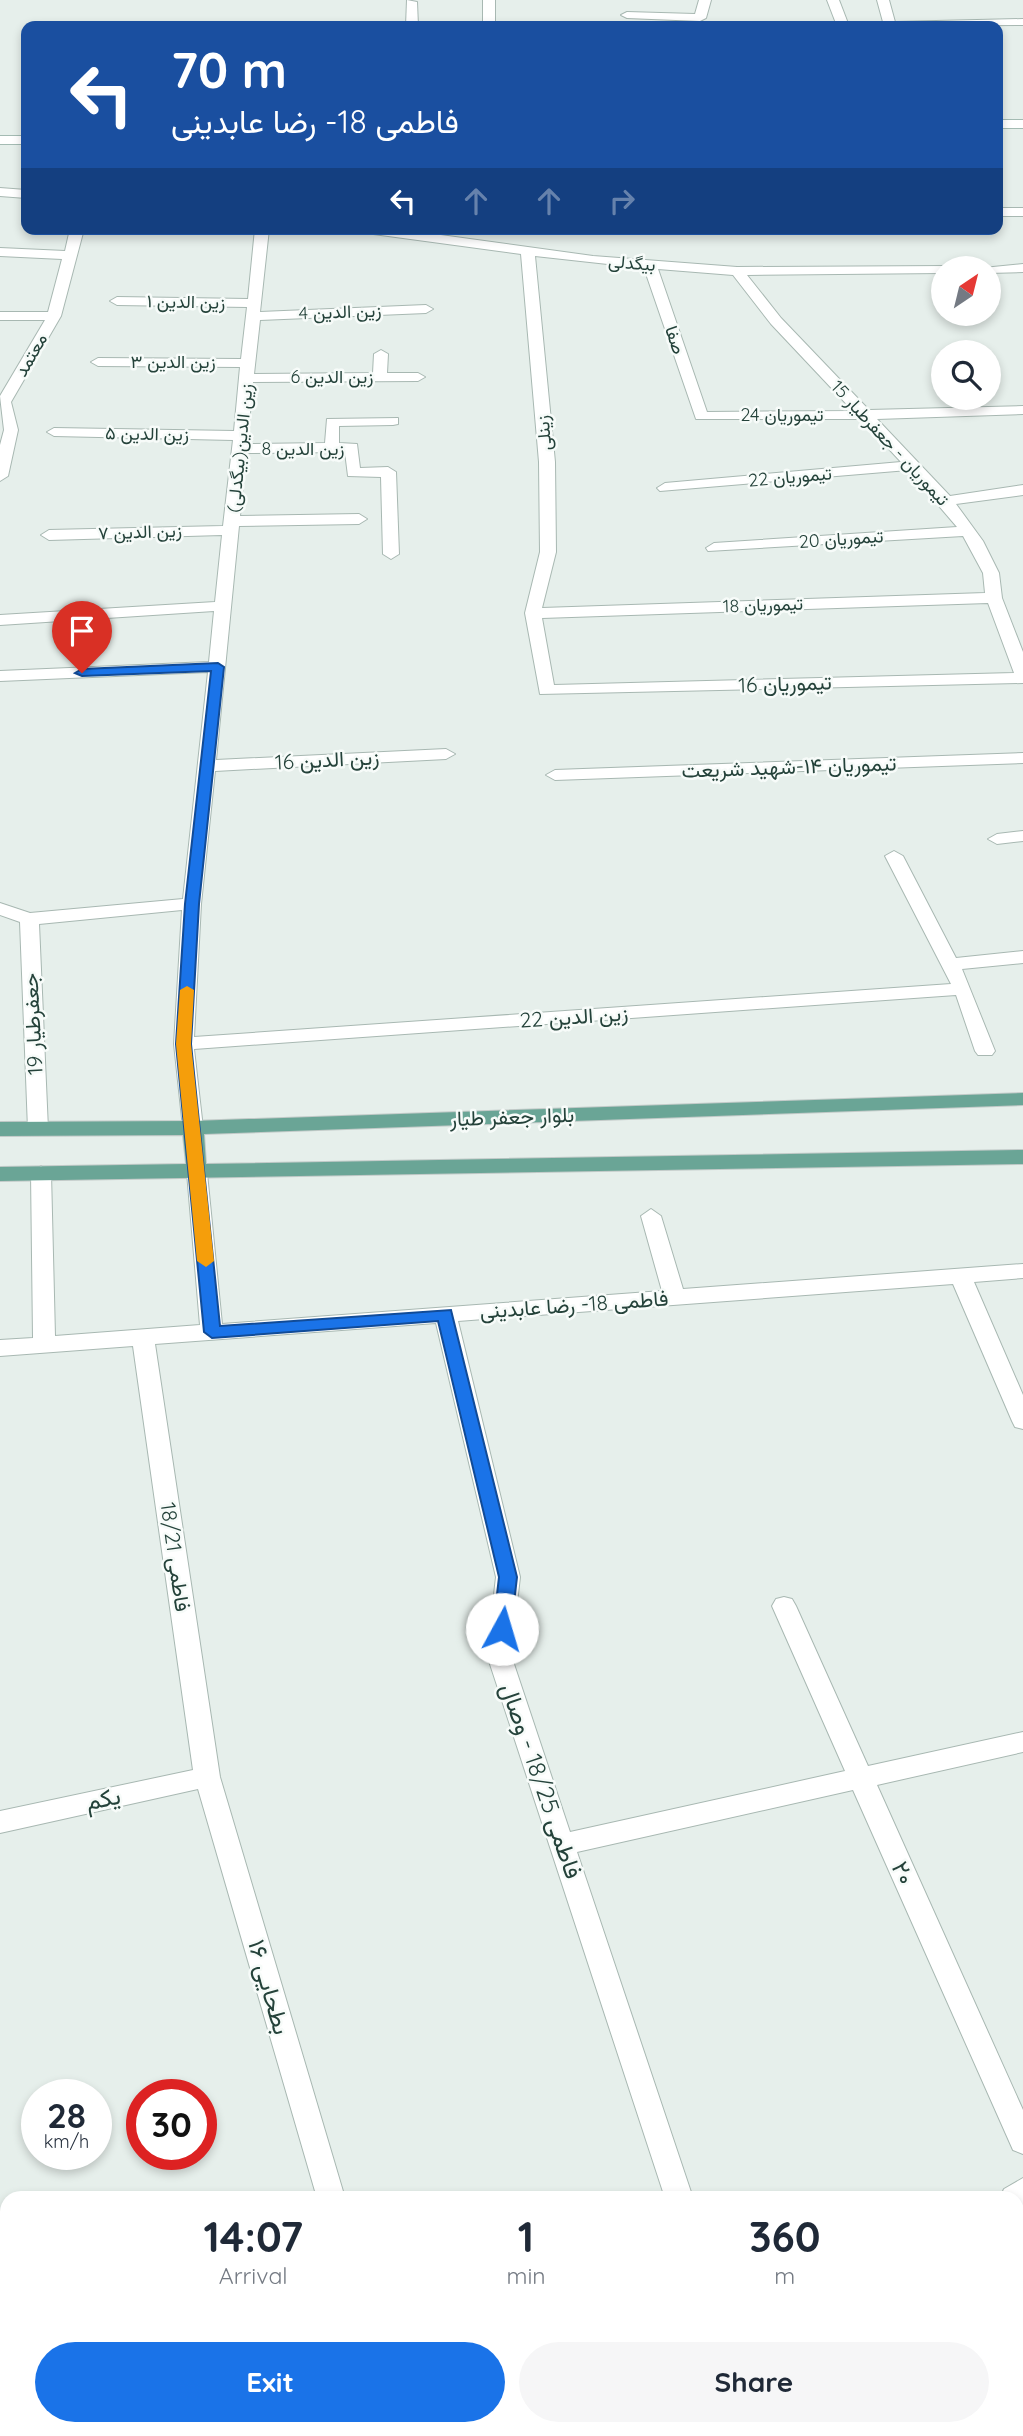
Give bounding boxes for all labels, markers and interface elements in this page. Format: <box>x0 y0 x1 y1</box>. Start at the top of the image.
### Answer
text: 70 m <box>171 39 287 100</box>
icon: left <box>56 49 147 140</box>
text: فاطمی 18- رضا عابدینی <box>171 101 459 141</box>
icon: left <box>384 182 422 220</box>
icon: ahead <box>457 182 495 220</box>
icon: ahead <box>530 182 568 220</box>
icon: right <box>603 182 641 220</box>
street label: بیگدلی <box>607 249 657 276</box>
north arrow <box>931 256 1001 326</box>
map controls <box>931 256 1001 410</box>
street label: زین الدین ۱ <box>147 289 225 314</box>
street label: زین الدین 4 <box>298 299 382 324</box>
street label: صفا <box>660 323 691 357</box>
street label: معتمد <box>9 329 52 381</box>
button: search <box>931 340 1001 410</box>
street label: زین الدین ۳ <box>130 350 216 373</box>
street label: زین الدین 6 <box>290 365 374 388</box>
street label: تیموریان - جعفرطیار 15 <box>826 375 954 510</box>
street label: زین الدین(بیگدلی) <box>221 382 258 513</box>
street label: تیموریان 24 <box>740 403 824 426</box>
street label: زینلی <box>531 414 556 452</box>
street label: زین الدین ۵ <box>105 421 189 446</box>
street label: زین الدین 8 <box>261 437 345 460</box>
street label: تیموریان 22 <box>747 461 833 492</box>
street label: زین الدین ۷ <box>98 519 182 544</box>
street label: تیموریان 20 <box>798 524 884 553</box>
street label: تیموریان 18 <box>722 592 804 617</box>
pin <box>52 601 112 673</box>
icon: arrive <box>63 612 101 650</box>
street label: تیموریان 16 <box>738 668 832 699</box>
street label: زین الدین 16 <box>274 743 380 776</box>
street label: تیموریان ۱۴-شهید شریعت <box>681 749 897 784</box>
street label: جعفرطیار 19 <box>16 972 49 1076</box>
street label: زین الدین 22 <box>519 999 629 1034</box>
street label: بلوار جعفر طیار <box>448 1101 575 1132</box>
street label: فاطمی 18- رضا عابدینی <box>479 1284 669 1325</box>
street label: فاطمی 18/21 <box>155 1501 197 1613</box>
position arrow <box>465 1592 539 1666</box>
street label: فاطمی 18/25 - وصال <box>493 1679 589 1883</box>
street label: یکم <box>83 1780 123 1818</box>
street label: ۲۰ <box>886 1856 922 1889</box>
street label: بطحایی ۱۶ <box>242 1936 298 2038</box>
speed limit sign: 30 <box>126 2079 217 2170</box>
text: 28 <box>47 2093 86 2137</box>
text: km/h <box>44 2130 89 2153</box>
text: 14:07 <box>203 2210 303 2263</box>
text: 1 <box>518 2210 534 2263</box>
text: 360 <box>749 2210 821 2263</box>
text: Arrival <box>219 2261 288 2290</box>
text: min <box>506 2261 546 2290</box>
text: m <box>774 2261 795 2290</box>
button: Exit <box>35 2342 505 2422</box>
button: Share <box>519 2342 989 2422</box>

